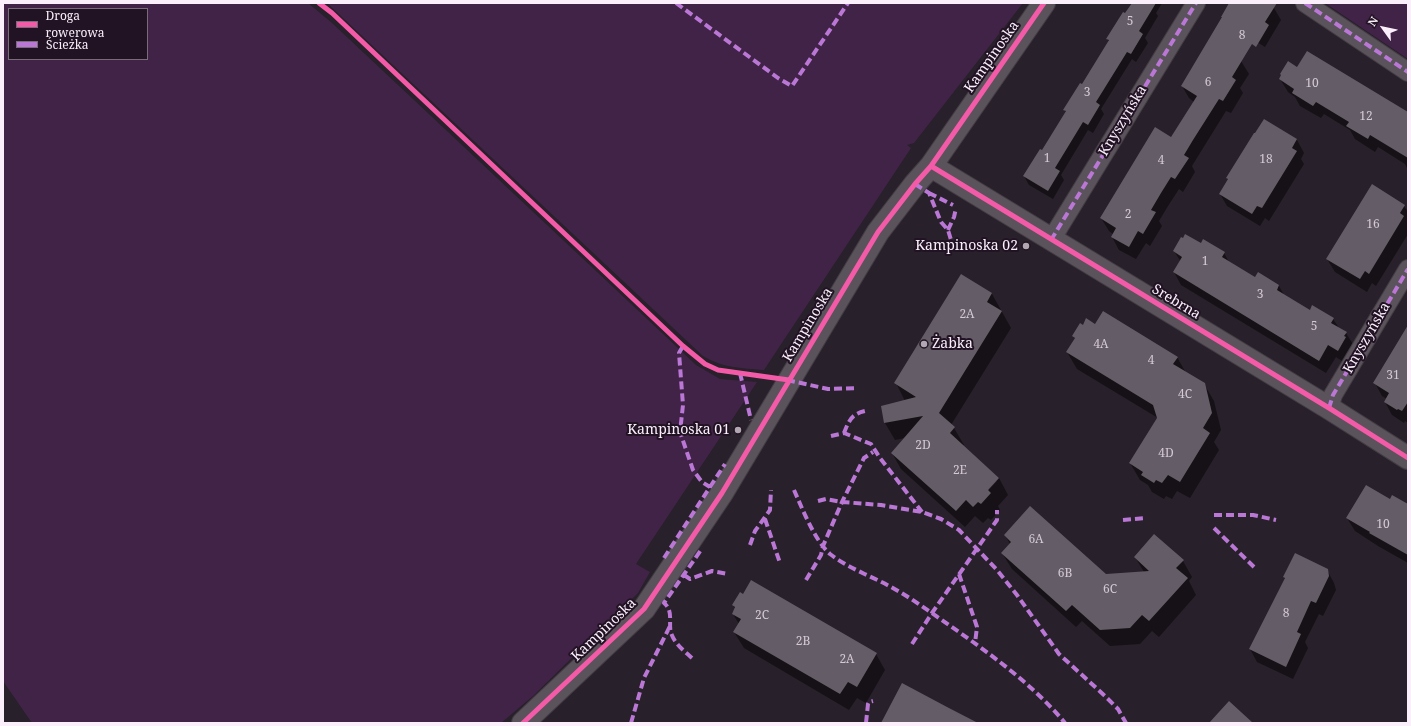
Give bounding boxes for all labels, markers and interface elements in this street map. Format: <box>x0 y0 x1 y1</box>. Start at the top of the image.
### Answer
text: Droga rowerowa <box>46 7 105 41</box>
legend <box>8 8 148 60</box>
north arrow <box>1363 8 1403 48</box>
text: N <box>1364 13 1381 29</box>
house number: 5 <box>1127 15 1133 29</box>
street label: Kampinoska <box>961 18 1023 96</box>
house number: 8 <box>1239 29 1245 43</box>
text: Ścieżka <box>46 36 89 53</box>
house number: 6 <box>1205 76 1211 90</box>
house number: 10 <box>1305 77 1319 91</box>
street label: Knyszyńska <box>1095 83 1151 159</box>
house number: 3 <box>1084 86 1090 100</box>
house number: 12 <box>1359 110 1373 124</box>
house number: 1 <box>1044 152 1050 166</box>
house number: 18 <box>1259 153 1273 167</box>
house number: 4 <box>1158 154 1164 168</box>
house number: 2 <box>1125 208 1131 222</box>
house number: 16 <box>1366 218 1380 232</box>
place label: Kampinoska 02 <box>915 238 1018 254</box>
marker: Kampinoska 02 <box>1021 241 1031 251</box>
house number: 1 <box>1202 255 1208 269</box>
street label: Srebrna <box>1149 281 1203 323</box>
street label: Kampinoska <box>779 285 837 365</box>
house number: 3 <box>1257 288 1263 302</box>
street label: Knyszyńska <box>1340 299 1394 377</box>
house number: 2A <box>959 308 975 322</box>
house number: 5 <box>1311 320 1317 334</box>
place label: Żabka <box>932 336 973 352</box>
house number: 4A <box>1093 338 1109 352</box>
marker: Żabka <box>919 339 929 349</box>
house number: 4 <box>1148 354 1154 368</box>
house number: 31 <box>1386 369 1400 383</box>
house number: 4C <box>1178 388 1192 402</box>
place label: Kampinoska 01 <box>627 422 730 438</box>
marker: Kampinoska 01 <box>733 425 743 435</box>
house number: 2D <box>915 439 931 453</box>
house number: 4D <box>1158 447 1174 461</box>
house number: 2E <box>953 464 967 478</box>
house number: 10 <box>1376 518 1390 532</box>
house number: 6A <box>1028 533 1044 547</box>
house number: 6B <box>1058 567 1072 581</box>
house number: 6C <box>1103 583 1117 597</box>
street label: Kampinoska <box>568 595 640 665</box>
house number: 8 <box>1283 607 1289 621</box>
house number: 2C <box>755 609 769 623</box>
house number: 2B <box>796 635 810 649</box>
house number: 2A <box>839 653 855 667</box>

